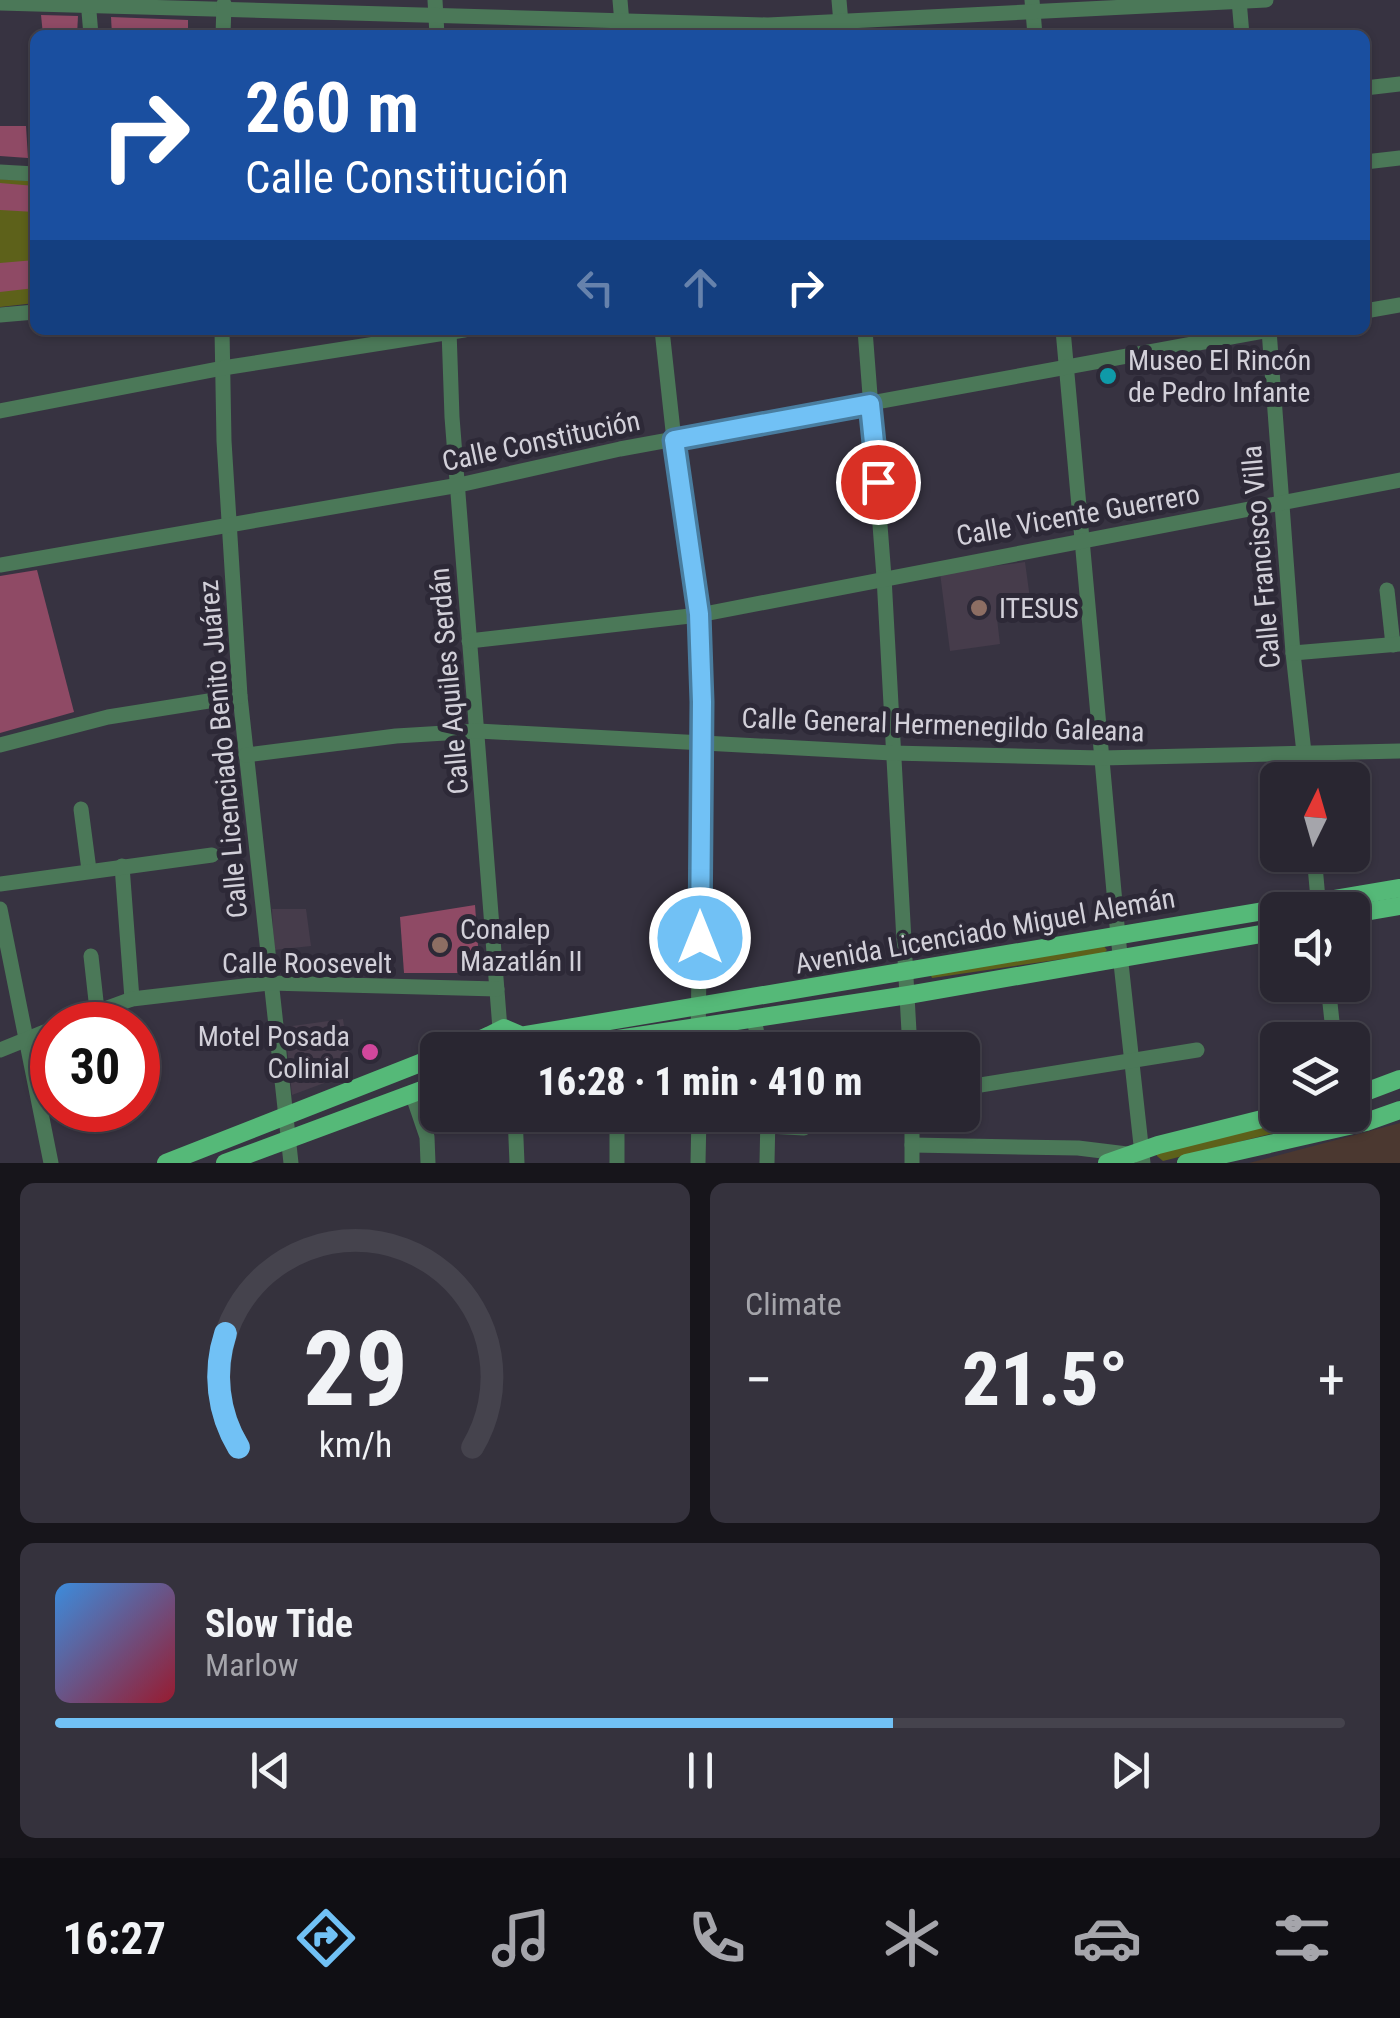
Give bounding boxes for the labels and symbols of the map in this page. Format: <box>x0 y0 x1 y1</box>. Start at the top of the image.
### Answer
place label: Museo El Rincón de Pedro Infante <box>1128 344 1311 409</box>
marker: Museo El Rincón de Pedro Infante <box>1097 365 1119 387</box>
street label: Calle Constitución <box>439 404 643 478</box>
pin <box>836 440 921 525</box>
street label: Calle Francisco Villa <box>1235 444 1287 670</box>
street label: Calle Vicente Guerrero <box>954 477 1202 553</box>
street label: Calle Aquiles Serdán <box>423 566 475 796</box>
street label: Calle Licenciado Benito Juárez <box>192 579 254 919</box>
place label: ITESUS <box>999 592 1079 625</box>
marker: ITESUS <box>968 597 990 619</box>
street label: Calle General Hermenegildo Galeana <box>741 701 1145 749</box>
north arrow <box>1260 762 1370 872</box>
street label: Avenida Licenciado Miguel Alemán <box>792 881 1178 981</box>
position arrow <box>648 886 752 990</box>
place label: Conalep Mazatlán II <box>460 913 582 978</box>
marker: Conalep Mazatlán II <box>429 934 451 956</box>
street label: Calle Roosevelt <box>222 947 392 980</box>
speed limit sign: 30 <box>30 1002 160 1132</box>
place label: Motel Posada Colinial <box>198 1020 350 1085</box>
marker: Motel Posada Colinial <box>359 1041 381 1063</box>

